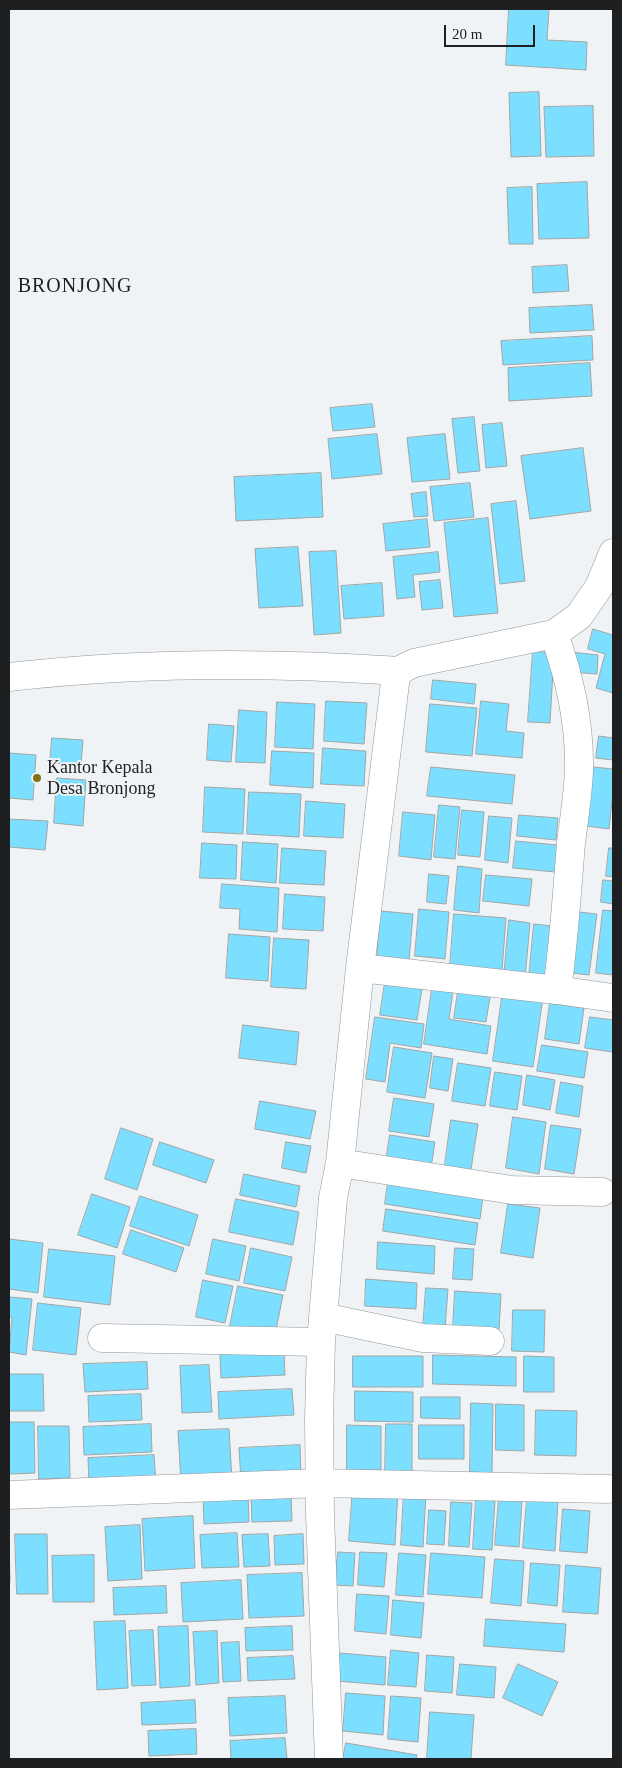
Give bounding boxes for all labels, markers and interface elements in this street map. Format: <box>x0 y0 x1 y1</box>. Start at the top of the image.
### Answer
scale bar <box>447 15 538 47</box>
text: 20 m <box>452 26 482 42</box>
district label: BRONJONG <box>17 275 133 299</box>
place label: Kantor Kepala Desa Bronjong <box>47 757 155 800</box>
marker: Kantor Kepala Desa Bronjong <box>31 772 43 784</box>

